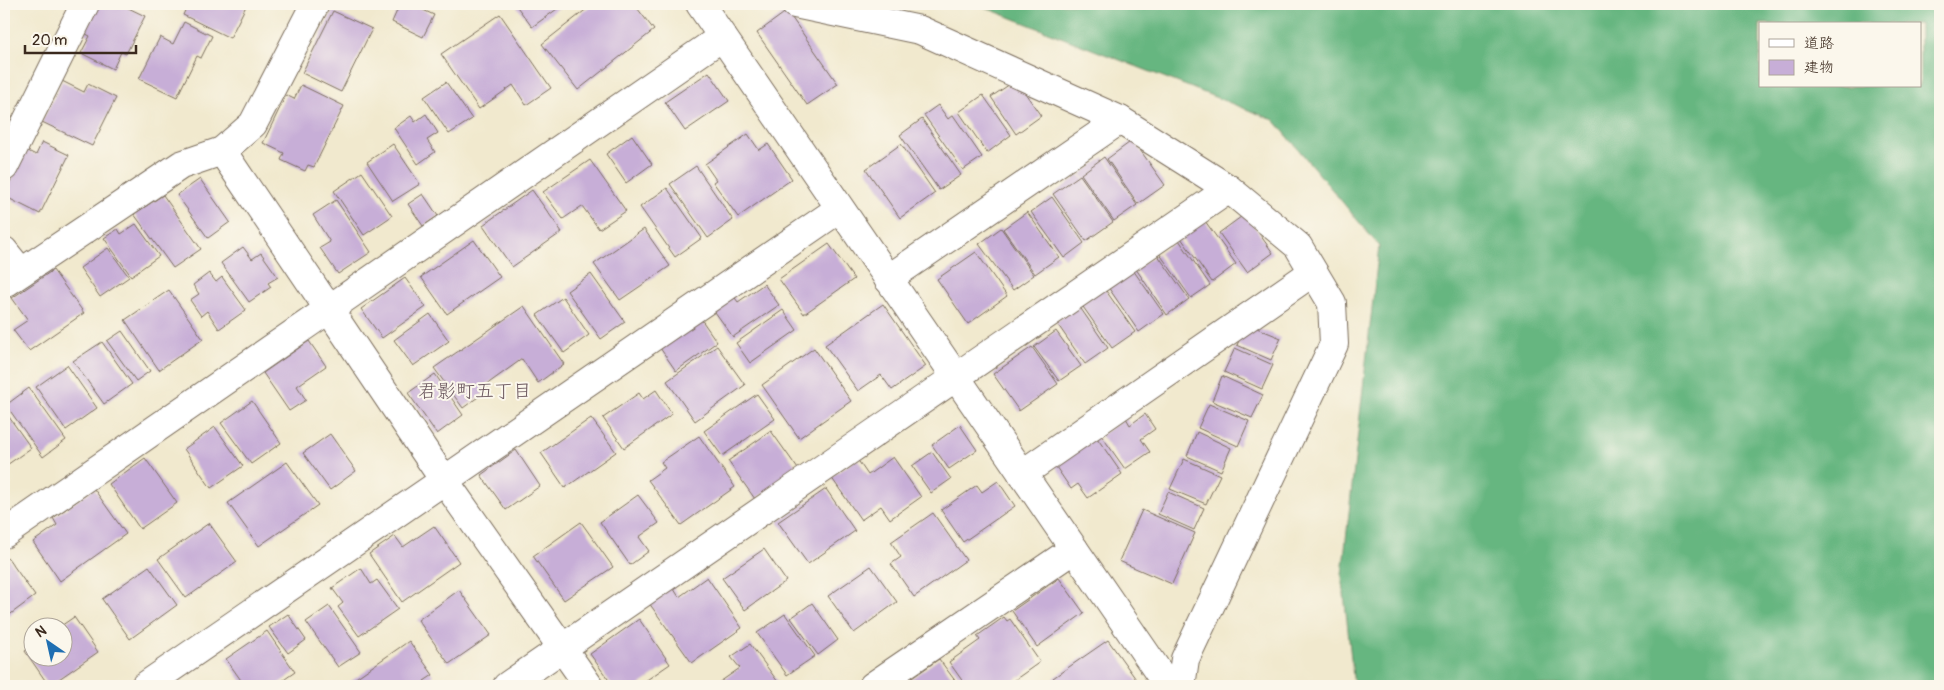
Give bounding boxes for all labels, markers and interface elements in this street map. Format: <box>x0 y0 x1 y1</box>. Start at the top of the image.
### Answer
scale bar <box>25 22 136 54</box>
legend <box>1759 22 1922 88</box>
text: 20 m <box>32 31 67 50</box>
text: 道路 <box>1804 34 1834 53</box>
text: 建物 <box>1804 58 1834 77</box>
district label: 君影町五丁目 <box>418 379 532 403</box>
north arrow <box>22 618 72 668</box>
text: N <box>32 622 50 641</box>

